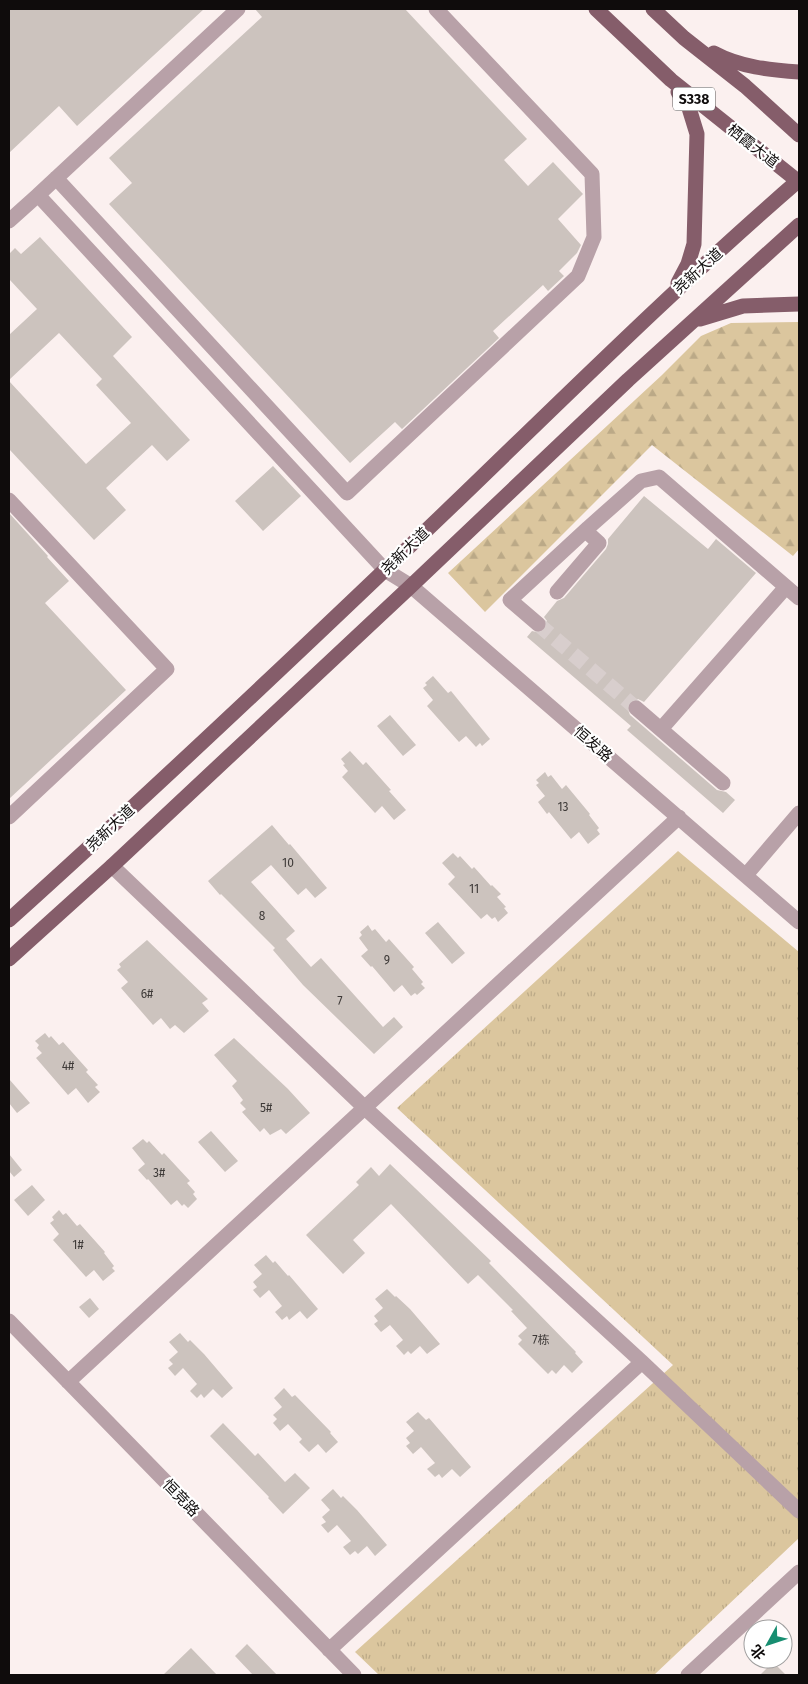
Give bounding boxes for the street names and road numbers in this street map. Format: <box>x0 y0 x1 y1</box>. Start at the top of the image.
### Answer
road number: S338 <box>673 88 715 110</box>
street label: 栖霞大道 <box>724 120 782 172</box>
street label: 尧新大道 <box>670 244 726 298</box>
street label: 尧新大道 <box>377 524 433 578</box>
street label: 恒发路 <box>570 722 616 766</box>
street label: 尧新大道 <box>82 801 138 855</box>
street label: 恒竞路 <box>159 1476 203 1520</box>

